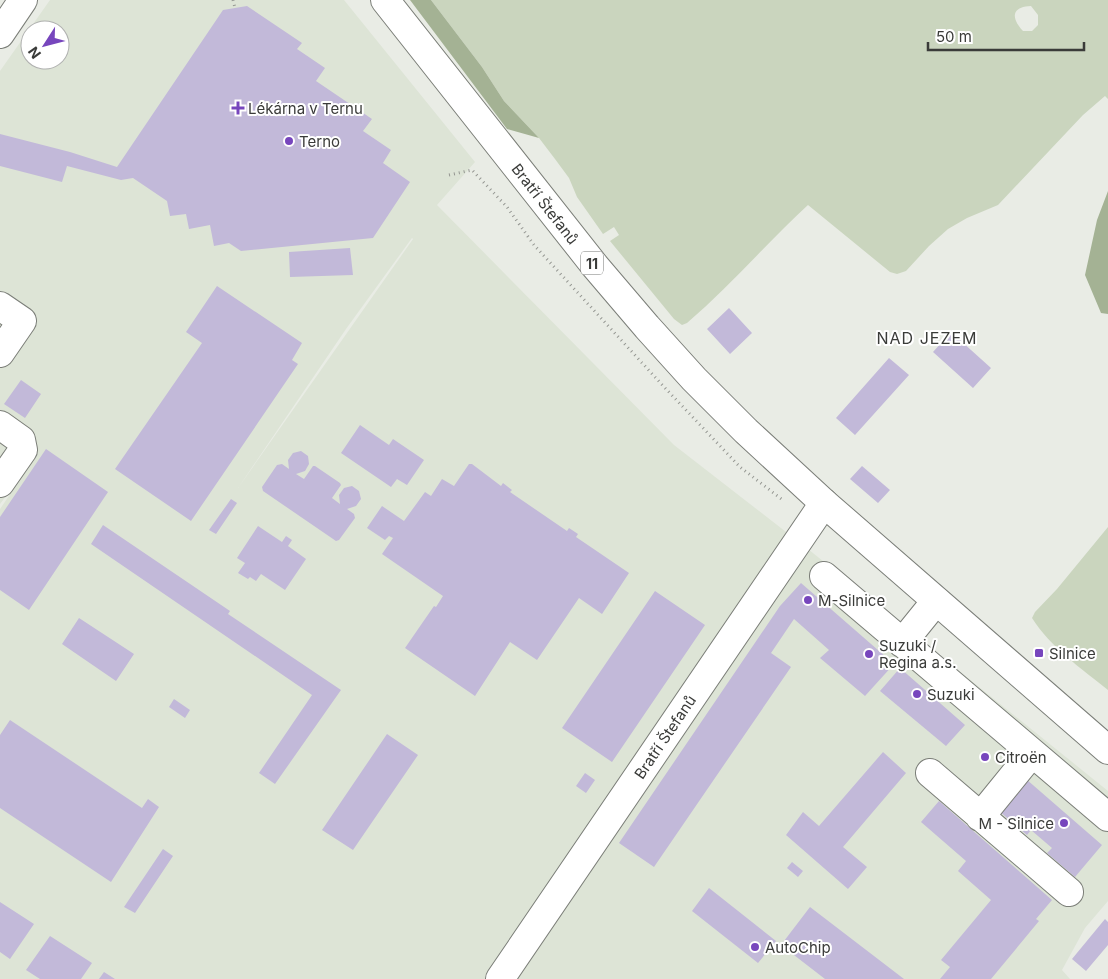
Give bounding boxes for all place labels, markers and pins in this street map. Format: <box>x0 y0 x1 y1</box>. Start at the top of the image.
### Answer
place label: Lékárna v Ternu <box>248 99 363 118</box>
marker: Lékárna v Ternu <box>232 102 244 114</box>
place label: Terno <box>299 132 340 151</box>
marker: Terno <box>283 135 295 147</box>
place label: M-Silnice <box>818 591 885 610</box>
marker: M-Silnice <box>802 594 814 606</box>
place label: Suzuki / Regina a.s. <box>879 636 957 672</box>
place label: Silnice <box>1049 644 1096 663</box>
marker: Silnice <box>1033 647 1045 659</box>
marker: Suzuki / Regina a.s. <box>863 648 875 660</box>
place label: Suzuki <box>927 685 975 704</box>
marker: Suzuki <box>911 688 923 700</box>
place label: Citroën <box>995 748 1047 767</box>
marker: Citroën <box>979 751 991 763</box>
place label: M - Silnice <box>978 814 1054 833</box>
marker: M - Silnice <box>1058 817 1070 829</box>
place label: AutoChip <box>765 938 831 957</box>
marker: AutoChip <box>749 941 761 953</box>

